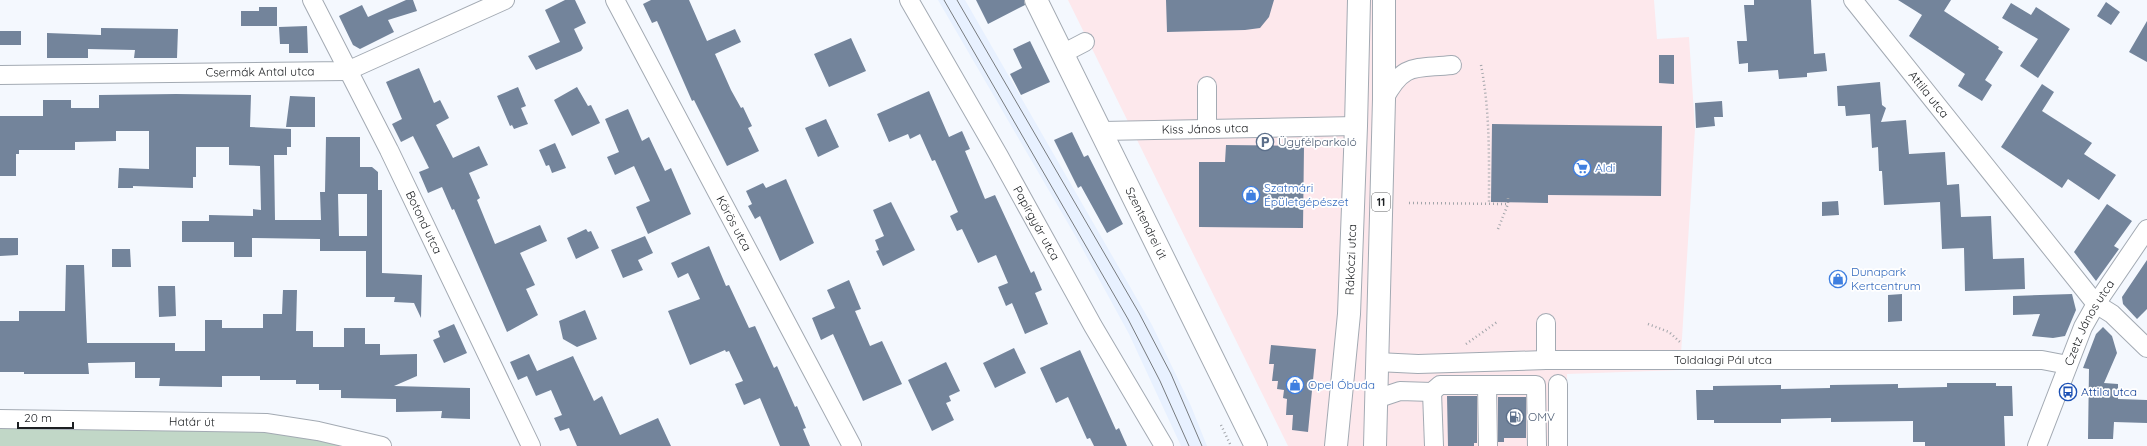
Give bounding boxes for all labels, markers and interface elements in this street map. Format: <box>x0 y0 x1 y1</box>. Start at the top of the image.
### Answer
street label: Csermák Antal utca <box>205 63 315 80</box>
street label: Attila utca <box>1906 68 1952 121</box>
street label: Kiss János utca <box>1161 120 1249 137</box>
parking icon: Ügyfélparkoló <box>1255 132 1275 152</box>
place label: Ügyfélparkoló <box>1278 134 1357 149</box>
supermarket icon: Aldi <box>1572 158 1592 178</box>
place label: Aldi <box>1595 160 1615 175</box>
place label: Szatmári Épületgépészet <box>1264 180 1349 209</box>
street label: Papírgyár utca <box>1010 183 1063 263</box>
street label: Szentendrei út <box>1122 184 1171 262</box>
shop icon: Szatmári Épületgépészet <box>1241 185 1261 205</box>
street label: Botond utca <box>403 188 446 256</box>
street label: Körös utca <box>713 193 755 253</box>
road number: 11 <box>1372 193 1390 211</box>
street label: Rákóczi utca <box>1342 224 1359 296</box>
place label: Dunapark Kertcentrum <box>1851 264 1921 293</box>
shop icon: Dunapark Kertcentrum <box>1828 269 1848 289</box>
street label: Czetz János utca <box>2061 277 2117 368</box>
street label: Toldalagi Pál utca <box>1674 352 1772 367</box>
shop icon: Opel Óbuda <box>1285 375 1305 395</box>
place label: Opel Óbuda <box>1308 377 1375 392</box>
bus stop icon: Attila utca <box>2058 382 2078 402</box>
place label: Attila utca <box>2081 384 2137 399</box>
scale bar <box>18 404 73 430</box>
fuel station icon: OMV <box>1505 407 1525 427</box>
place label: OMV <box>1528 409 1555 424</box>
text: 20 m <box>24 410 52 425</box>
street label: Határ út <box>169 414 215 429</box>

